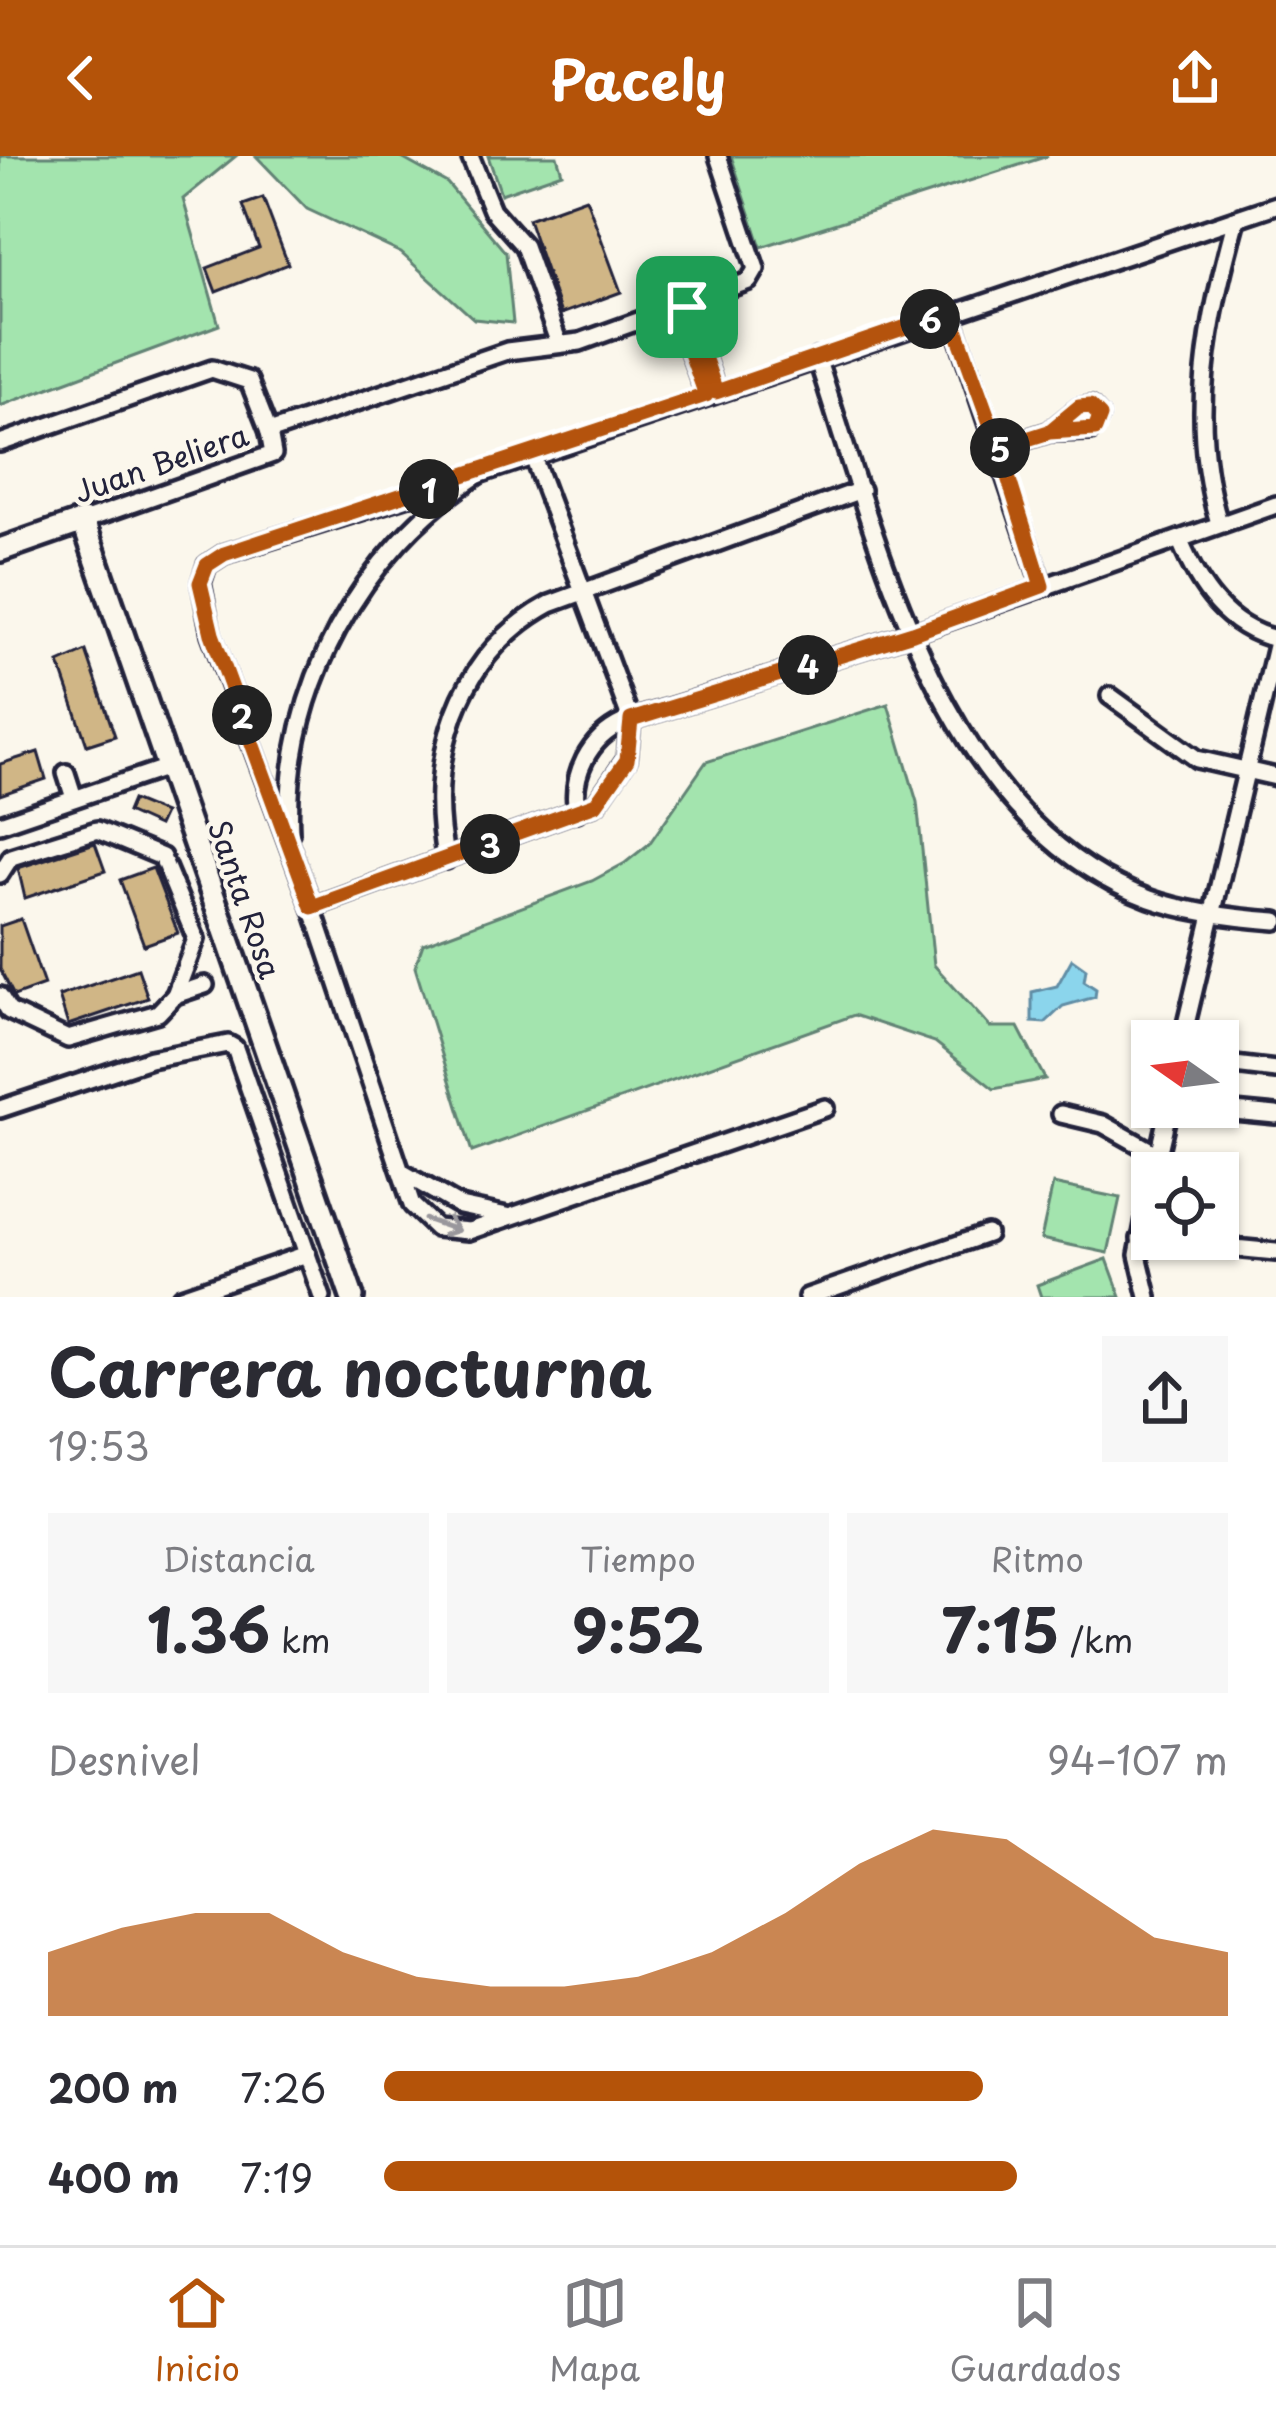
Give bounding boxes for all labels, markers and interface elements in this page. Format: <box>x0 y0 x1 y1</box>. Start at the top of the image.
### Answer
text: Pacely <box>550 38 726 119</box>
icon: back <box>48 45 114 111</box>
icon: share <box>1162 45 1228 111</box>
pin <box>636 256 738 358</box>
icon: arrive <box>654 274 720 340</box>
pin: 6 <box>900 289 960 349</box>
text: 6 <box>918 294 942 344</box>
street label: Juan Beliera <box>68 411 255 513</box>
pin: 5 <box>970 418 1030 478</box>
text: 5 <box>989 423 1011 473</box>
pin: 1 <box>399 459 459 519</box>
text: 1 <box>421 464 437 514</box>
pin: 4 <box>778 635 838 695</box>
text: 4 <box>797 640 819 690</box>
pin: 2 <box>212 685 272 745</box>
text: 2 <box>230 690 254 740</box>
street label: Santa Rosa <box>198 814 294 984</box>
pin: 3 <box>460 814 520 874</box>
text: 3 <box>479 819 501 869</box>
north arrow <box>1131 1020 1239 1128</box>
map controls <box>1131 1020 1239 1260</box>
button: locate <box>1131 1152 1239 1260</box>
one-way arrow <box>422 1215 460 1237</box>
text: Carrera nocturna <box>48 1320 652 1419</box>
button: share <box>1102 1336 1228 1462</box>
text: 19:53 <box>48 1415 150 1474</box>
text: Distancia <box>163 1533 315 1583</box>
text: Tiempo <box>580 1533 696 1583</box>
text: Ritmo <box>991 1533 1084 1583</box>
text: 1.36 <box>147 1583 270 1673</box>
text: 9:52 <box>572 1583 704 1673</box>
text: 7:15 <box>941 1583 1059 1673</box>
text: km <box>270 1614 331 1664</box>
text: /km <box>1059 1614 1133 1664</box>
text: Desnivel <box>48 1729 200 1788</box>
text: 94–107 m <box>1047 1729 1228 1788</box>
text: 200 m <box>48 2057 178 2116</box>
text: 7:26 <box>240 2057 326 2116</box>
text: 400 m <box>48 2147 180 2206</box>
text: 7:19 <box>240 2147 313 2206</box>
tab: Inicio <box>155 2270 240 2392</box>
tab: Mapa <box>549 2270 640 2392</box>
tab: Guardados <box>949 2270 1121 2392</box>

